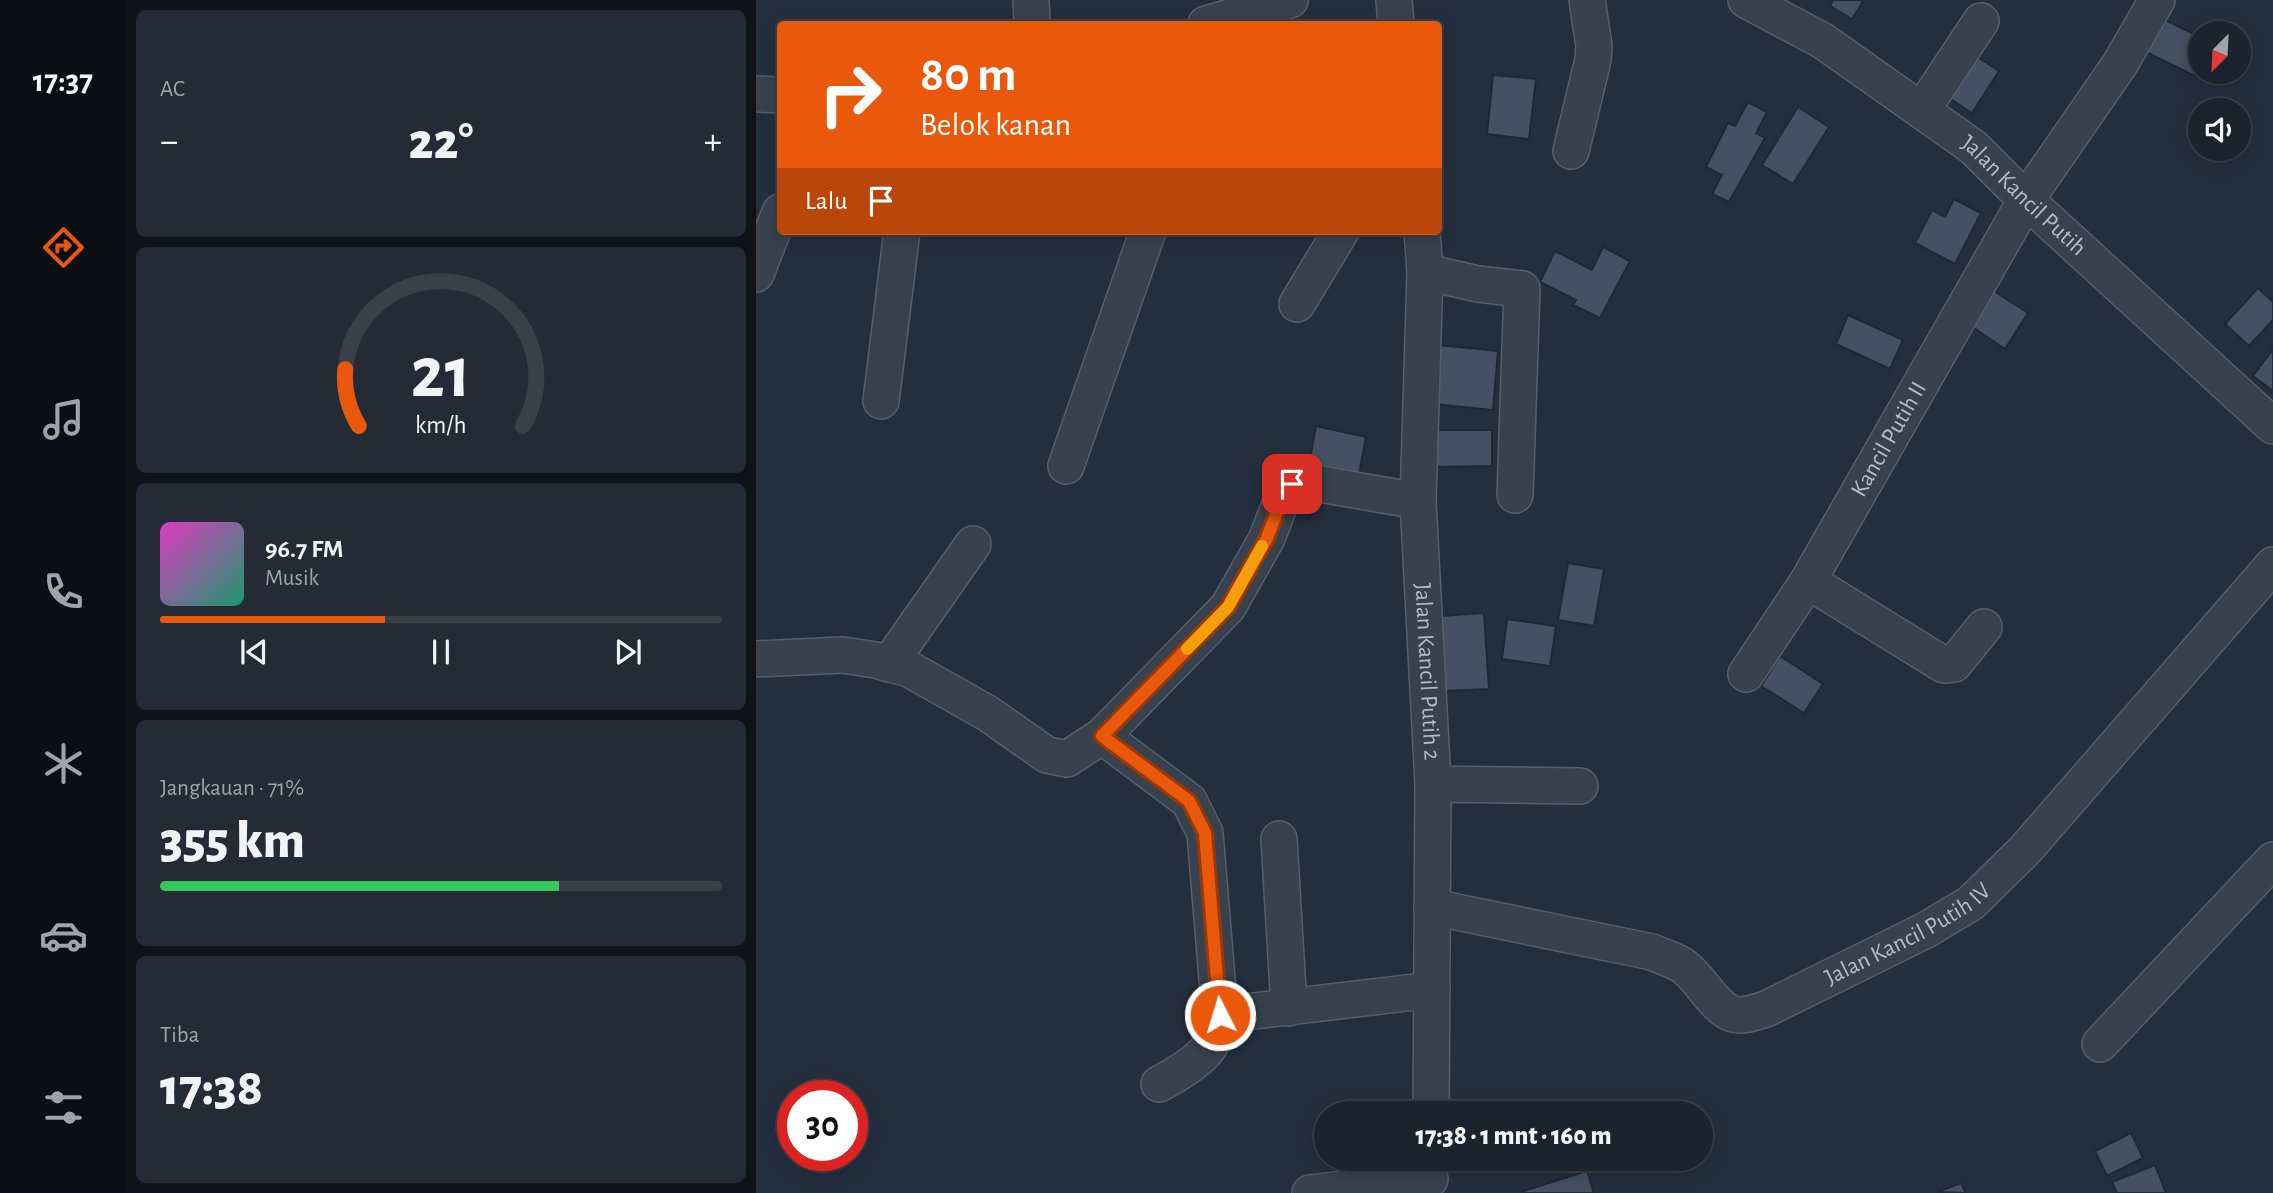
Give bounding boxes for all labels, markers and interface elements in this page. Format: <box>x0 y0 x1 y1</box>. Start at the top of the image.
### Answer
north arrow <box>2188 21 2250 84</box>
map controls <box>2188 21 2251 161</box>
icon: right <box>805 49 896 140</box>
text: 80 m <box>920 51 1017 100</box>
text: 17:37 <box>33 65 93 97</box>
text: AC <box>160 78 185 101</box>
button: sound <box>2188 98 2251 161</box>
text: Belok kanan <box>920 109 1071 141</box>
text: 22° <box>408 116 474 168</box>
text: − <box>160 123 178 161</box>
text: + <box>704 123 722 161</box>
street label: Jalan Kancil Putih <box>1957 131 2091 260</box>
icon: arrive <box>862 182 900 220</box>
text: Lalu <box>805 188 848 214</box>
icon: directions <box>39 223 88 272</box>
text: 21 <box>411 338 471 411</box>
street label: Kancil Putih II <box>1847 378 1931 501</box>
icon: music <box>39 395 88 444</box>
text: km/h <box>415 413 467 438</box>
pin <box>1262 454 1322 514</box>
icon: arrive <box>1273 465 1311 503</box>
text: 96.7 FM <box>265 536 344 562</box>
icon: phone <box>39 567 88 616</box>
text: Musik <box>265 567 319 590</box>
street label: Jalan Kancil Putih 2 <box>1410 582 1444 761</box>
icon: previous <box>235 633 273 671</box>
icon: pause <box>422 633 460 671</box>
icon: next <box>609 633 647 671</box>
icon: climate <box>39 739 88 788</box>
text: Jangkauan · 71% <box>160 777 304 800</box>
text: 355 km <box>160 815 305 867</box>
street label: Jalan Kancil Putih IV <box>1821 878 1996 990</box>
icon: car <box>39 911 88 960</box>
position arrow <box>1183 978 1257 1052</box>
text: Tiba <box>160 1024 199 1047</box>
text: 17:38 <box>160 1062 263 1114</box>
speed limit sign: 30 <box>777 1080 868 1171</box>
icon: filters <box>39 1083 88 1132</box>
text: 17:38 · 1 mnt · 160 m <box>1415 1123 1612 1149</box>

